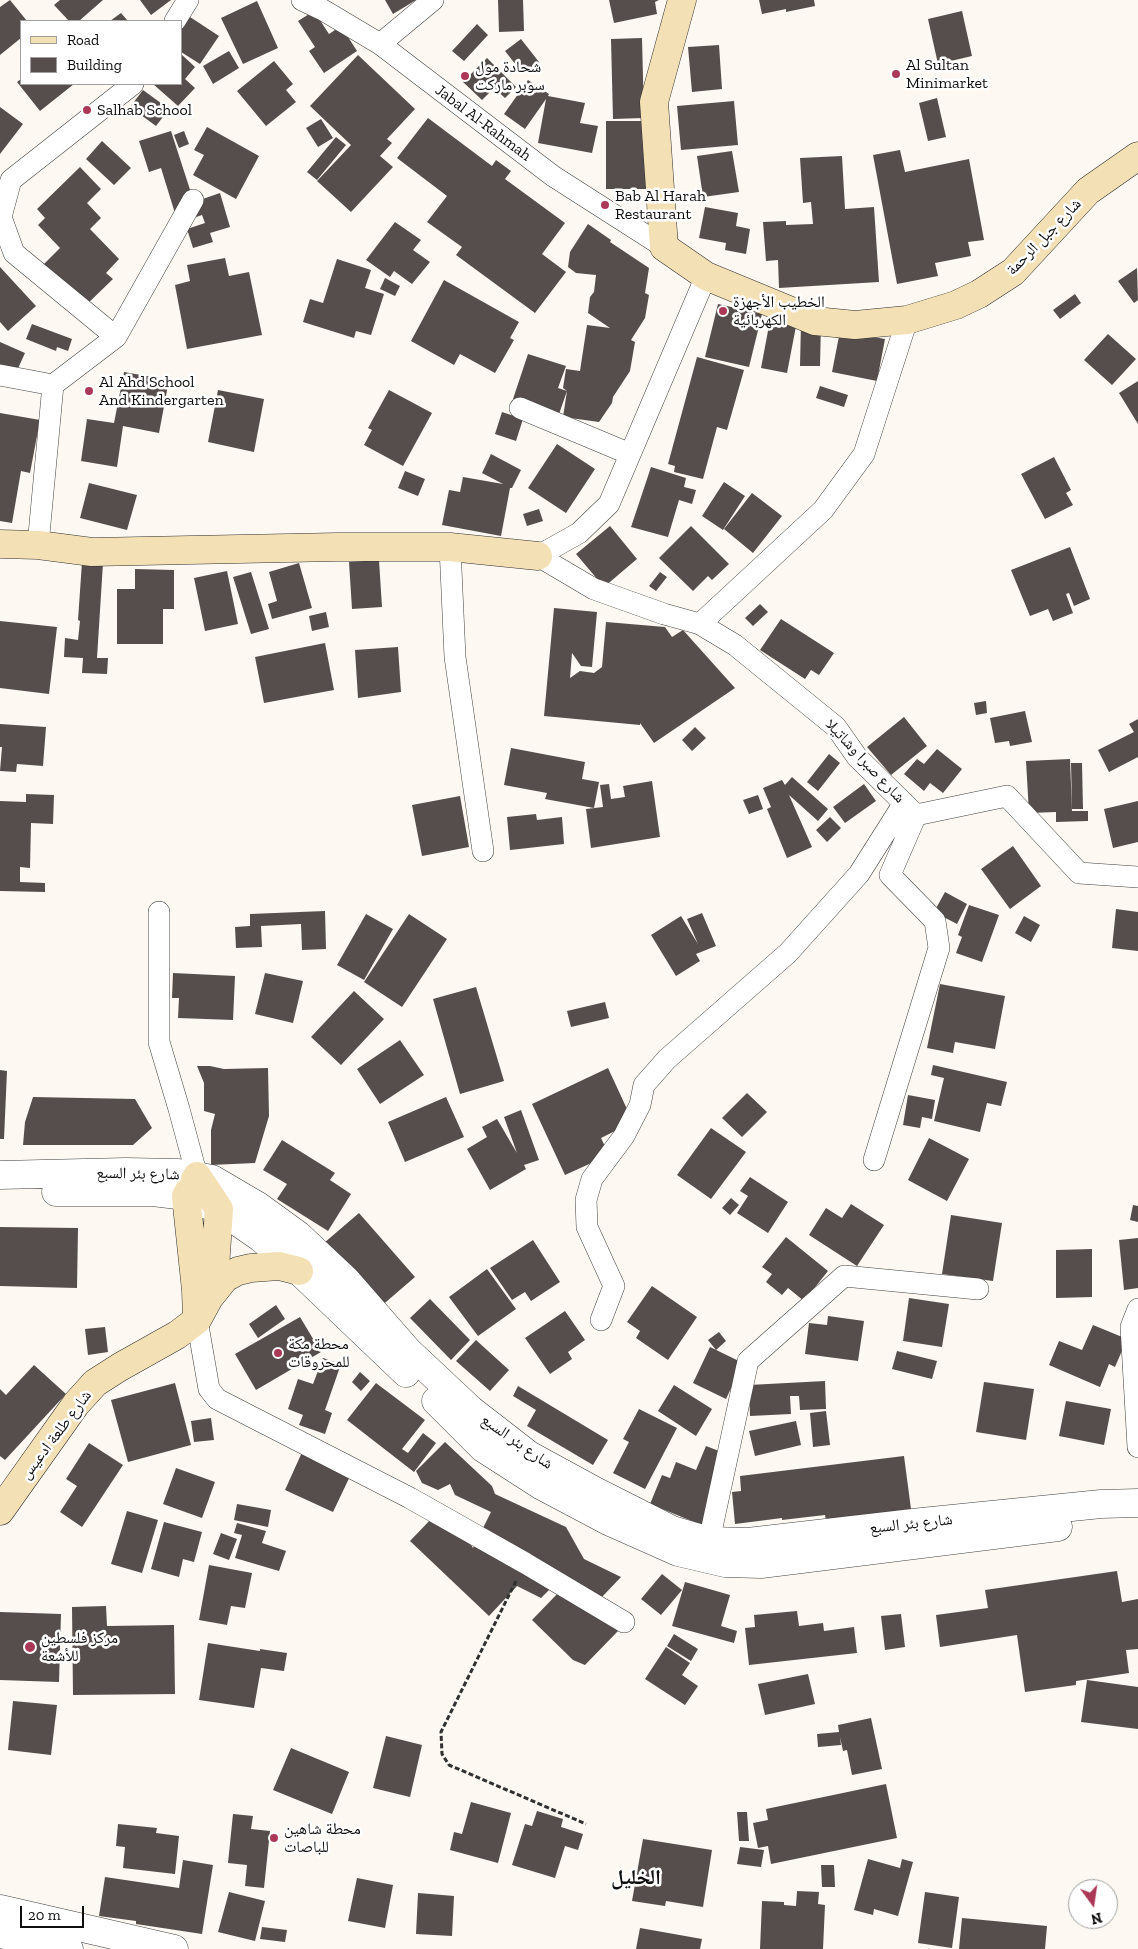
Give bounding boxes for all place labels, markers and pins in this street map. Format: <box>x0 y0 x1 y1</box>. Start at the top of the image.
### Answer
place label: Al Sultan Minimarket <box>906 55 988 93</box>
place label: شحادة مول سوبر ماركت <box>475 57 545 95</box>
marker: Al Sultan Minimarket <box>890 68 902 80</box>
marker: شحادة مول سوبر ماركت <box>459 70 471 82</box>
place label: Salhab School <box>97 100 192 120</box>
marker: Salhab School <box>81 104 93 116</box>
place label: Bab Al Harah Restaurant <box>615 186 706 224</box>
marker: Bab Al Harah Restaurant <box>599 199 611 211</box>
place label: الخطيب الأجهزة الكهربائية <box>733 292 825 330</box>
marker: الخطيب الأجهزة الكهربائية <box>717 305 729 317</box>
place label: Al Ahd School And Kindergarten <box>99 372 224 410</box>
marker: Al Ahd School And Kindergarten <box>83 385 95 397</box>
place label: محطة مكة للمحروقات <box>288 1334 350 1372</box>
marker: محطة مكة للمحروقات <box>272 1347 284 1359</box>
place label: مركز فلسطين للأشعة <box>41 1628 118 1666</box>
marker: مركز فلسطين للأشعة <box>23 1640 37 1654</box>
place label: محطة شاهين للباصات <box>284 1819 361 1857</box>
marker: محطة شاهين للباصات <box>268 1832 280 1844</box>

